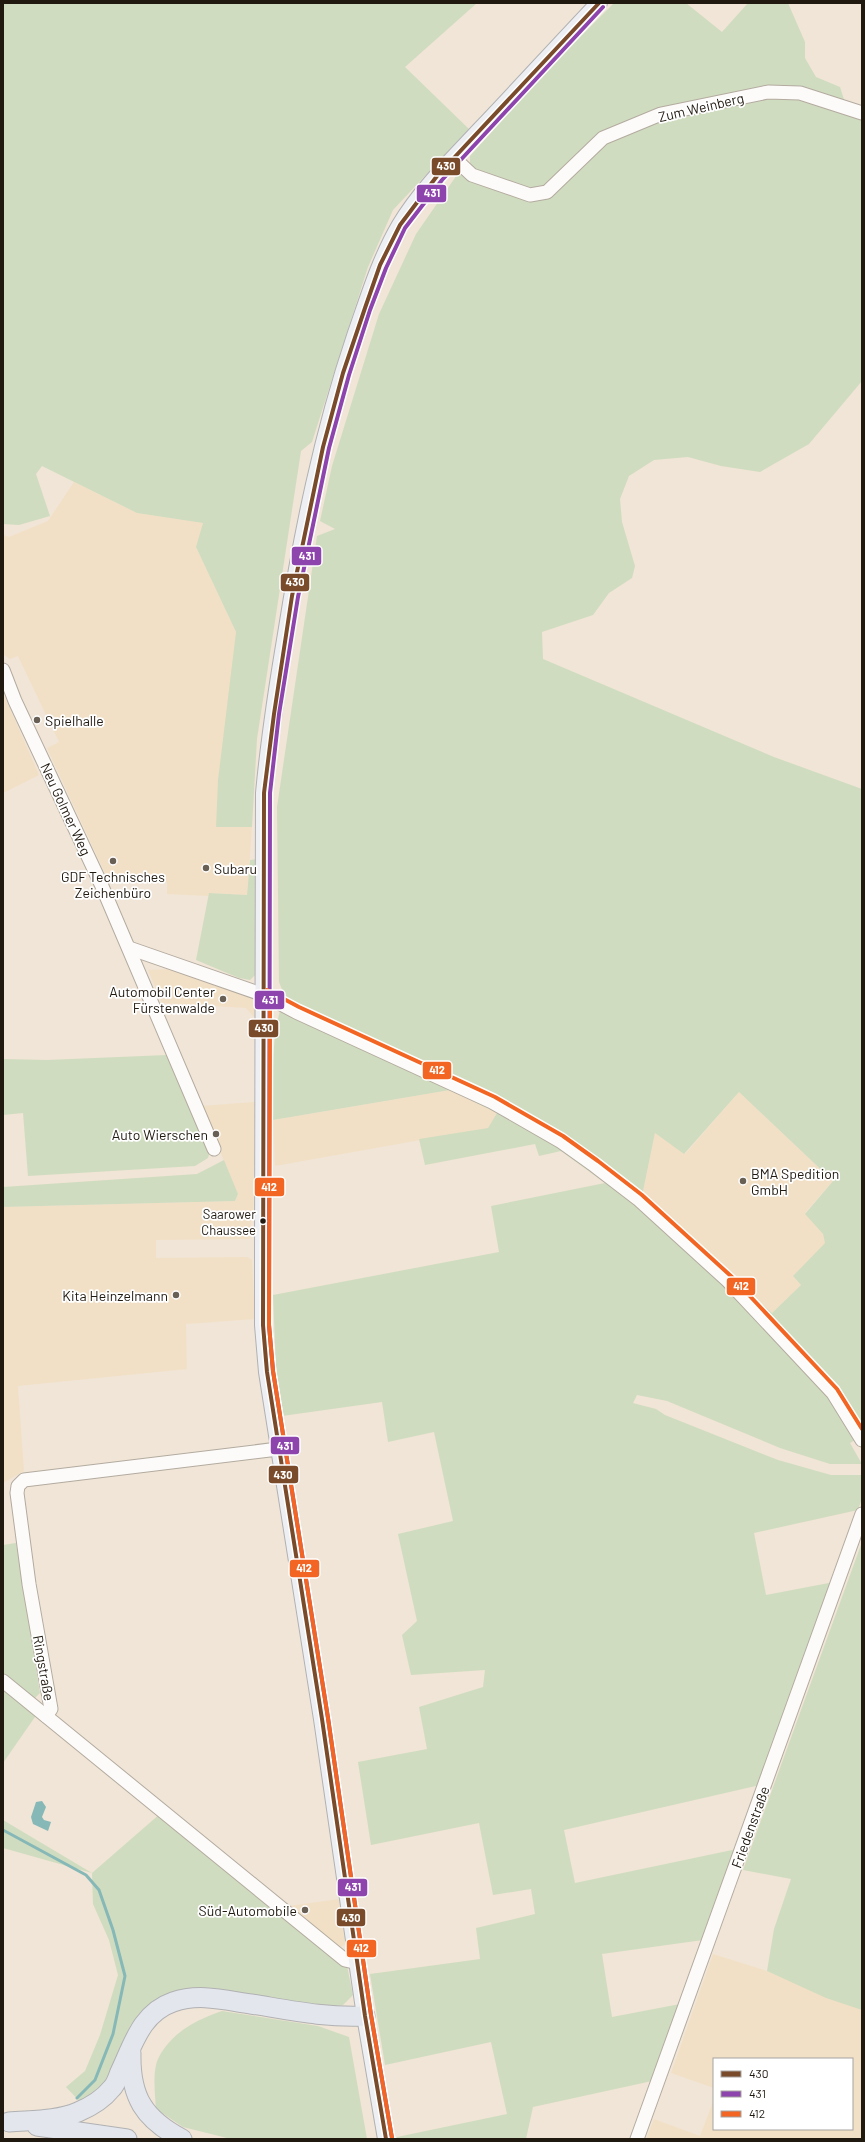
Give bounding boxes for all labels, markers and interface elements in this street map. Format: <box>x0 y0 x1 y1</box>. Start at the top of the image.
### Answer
street label: Zum Weinberg <box>657 89 745 125</box>
line badge: 430 <box>431 157 461 176</box>
text: 430 <box>437 159 455 172</box>
line badge: 431 <box>416 184 447 203</box>
text: 431 <box>424 186 440 199</box>
line badge: 431 <box>291 546 322 566</box>
text: 431 <box>299 549 315 562</box>
line badge: 430 <box>280 573 310 592</box>
text: 430 <box>286 575 304 588</box>
place label: Spielhalle <box>45 712 104 729</box>
marker: Spielhalle <box>32 715 42 725</box>
street label: Neu Golmer Weg <box>37 760 95 858</box>
marker: GDF Technisches Zeichenbüro <box>108 856 118 866</box>
place label: Subaru <box>214 860 257 877</box>
marker: Subaru <box>201 863 211 873</box>
place label: GDF Technisches Zeichenbüro <box>61 868 165 901</box>
place label: Automobil Center Fürstenwalde <box>109 983 215 1016</box>
line badge: 431 <box>254 990 285 1010</box>
text: 431 <box>262 993 278 1006</box>
marker: Automobil Center Fürstenwalde <box>218 994 228 1004</box>
line badge: 430 <box>248 1019 279 1038</box>
text: 430 <box>255 1021 273 1034</box>
line badge: 412 <box>422 1061 452 1080</box>
text: 412 <box>429 1063 445 1076</box>
place label: Auto Wierschen <box>112 1126 208 1143</box>
marker: Auto Wierschen <box>211 1129 221 1139</box>
place label: BMA Spedition GmbH <box>751 1165 839 1198</box>
marker: BMA Spedition GmbH <box>738 1176 748 1186</box>
line badge: 412 <box>254 1177 285 1197</box>
text: 412 <box>261 1180 277 1193</box>
place label: Saarower Chaussee <box>201 1206 256 1238</box>
marker: Saarower Chaussee <box>258 1216 268 1226</box>
line badge: 412 <box>726 1277 756 1296</box>
text: 412 <box>733 1279 749 1292</box>
place label: Kita Heinzelmann <box>62 1287 168 1304</box>
marker: Kita Heinzelmann <box>171 1290 181 1300</box>
line badge: 431 <box>270 1436 300 1455</box>
text: 431 <box>277 1439 293 1452</box>
line badge: 430 <box>268 1465 299 1484</box>
text: 430 <box>274 1468 292 1481</box>
line badge: 412 <box>289 1559 320 1578</box>
text: 412 <box>296 1561 312 1574</box>
street label: Ringstraße <box>30 1634 58 1702</box>
street label: Friedenstraße <box>727 1784 773 1870</box>
line badge: 431 <box>337 1878 368 1897</box>
text: 431 <box>345 1880 361 1893</box>
place label: Süd-Automobile <box>199 1902 297 1919</box>
marker: Süd-Automobile <box>300 1905 310 1915</box>
line badge: 430 <box>336 1908 366 1927</box>
text: 430 <box>342 1911 360 1924</box>
line badge: 412 <box>346 1939 377 1958</box>
text: 412 <box>353 1941 369 1954</box>
legend <box>713 2058 853 2130</box>
text: 430 <box>749 2066 769 2080</box>
text: 431 <box>749 2086 766 2100</box>
text: 412 <box>749 2106 765 2120</box>

